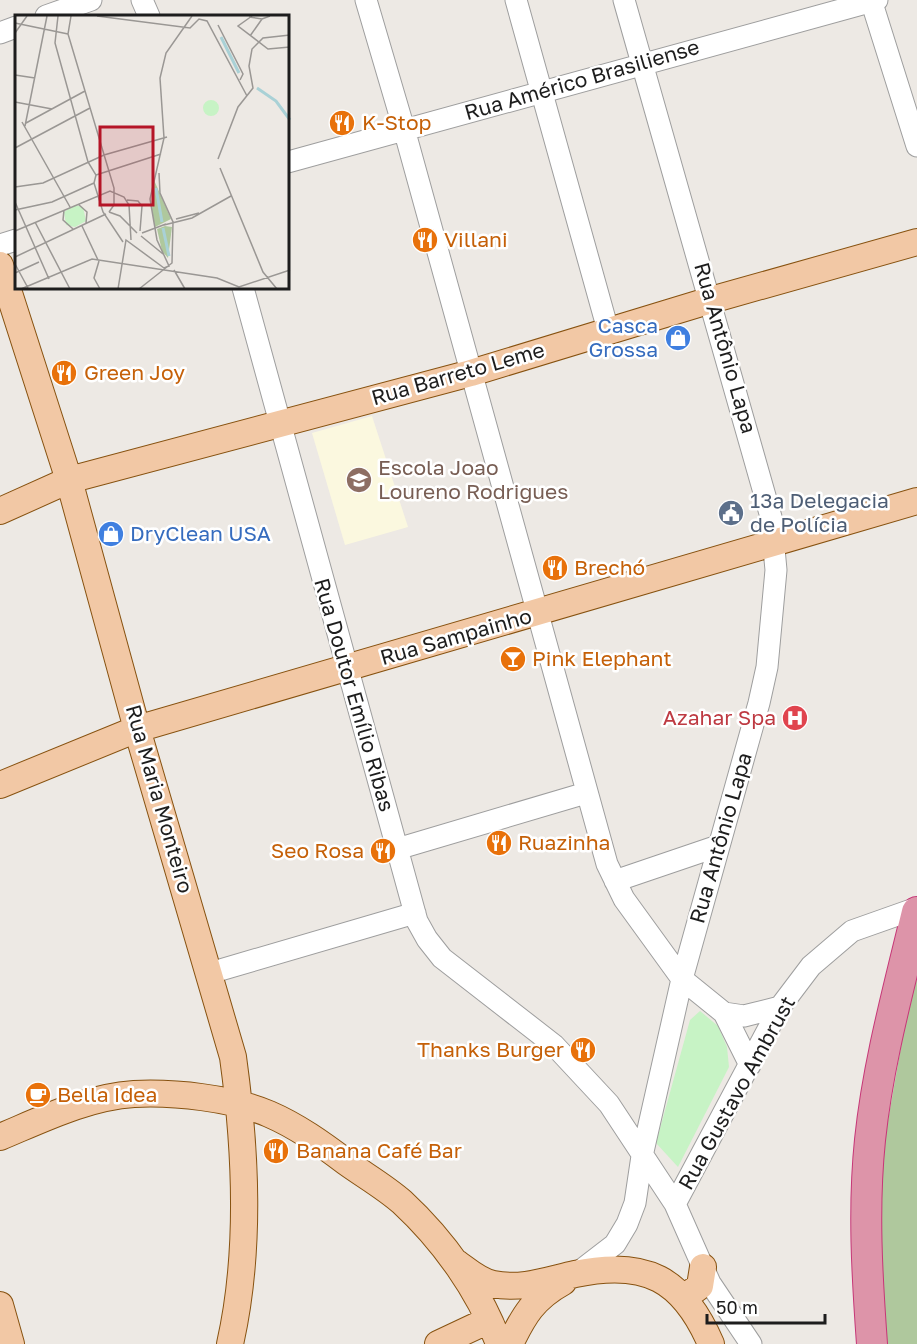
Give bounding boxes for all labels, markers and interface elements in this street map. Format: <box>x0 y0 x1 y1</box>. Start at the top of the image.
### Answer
inset map <box>15 15 290 290</box>
street label: Rua Américo Brasiliense <box>461 33 702 125</box>
restaurant icon: K-Stop <box>327 108 357 138</box>
place label: K-Stop <box>362 109 431 135</box>
restaurant icon: Villani <box>410 225 440 255</box>
place label: Villani <box>444 226 508 252</box>
street label: Rua Antônio Lapa <box>689 259 763 436</box>
place label: Casca Grossa <box>588 312 658 362</box>
shop icon: Casca Grossa <box>663 323 693 353</box>
street label: Rua Barreto Leme <box>368 336 547 410</box>
restaurant icon: Green Joy <box>49 358 79 388</box>
place label: Green Joy <box>84 359 185 385</box>
place label: Escola Joao Loureno Rodrigues <box>378 454 568 504</box>
school or university icon: Escola Joao Loureno Rodrigues <box>344 465 374 495</box>
place label: 13ª Delegacia de Polícia <box>750 487 889 537</box>
public building icon: 13ª Delegacia de Polícia <box>716 498 746 528</box>
shop icon: DryClean USA <box>96 519 126 549</box>
place label: DryClean USA <box>130 520 271 546</box>
restaurant icon: Brechó <box>540 553 570 583</box>
place label: Brechó <box>574 554 645 580</box>
street label: Rua Doutor Emílio Ribas <box>309 575 401 814</box>
street label: Rua Sampainho <box>377 602 534 670</box>
bar icon: Pink Elephant <box>498 644 528 674</box>
place label: Pink Elephant <box>532 645 672 671</box>
street label: Rua Maria Monteiro <box>121 702 199 896</box>
hospital icon: Azahar Spa <box>780 703 810 733</box>
place label: Azahar Spa <box>663 704 776 730</box>
street label: Rua Antônio Lapa <box>683 749 757 926</box>
restaurant icon: Ruazinha <box>484 828 514 858</box>
place label: Ruazinha <box>518 829 610 855</box>
restaurant icon: Seo Rosa <box>368 836 398 866</box>
place label: Seo Rosa <box>271 837 364 863</box>
street label: Rua Gustavo Ambrust <box>672 991 800 1194</box>
restaurant icon: Thanks Burger <box>568 1035 598 1065</box>
place label: Thanks Burger <box>417 1036 564 1062</box>
cafe icon: Bella Idea <box>23 1080 53 1110</box>
place label: Bella Idea <box>57 1081 157 1107</box>
restaurant icon: Banana Café Bar <box>261 1136 291 1166</box>
place label: Banana Café Bar <box>296 1137 462 1163</box>
scale bar <box>707 1287 826 1325</box>
text: 50 m <box>716 1296 758 1318</box>

